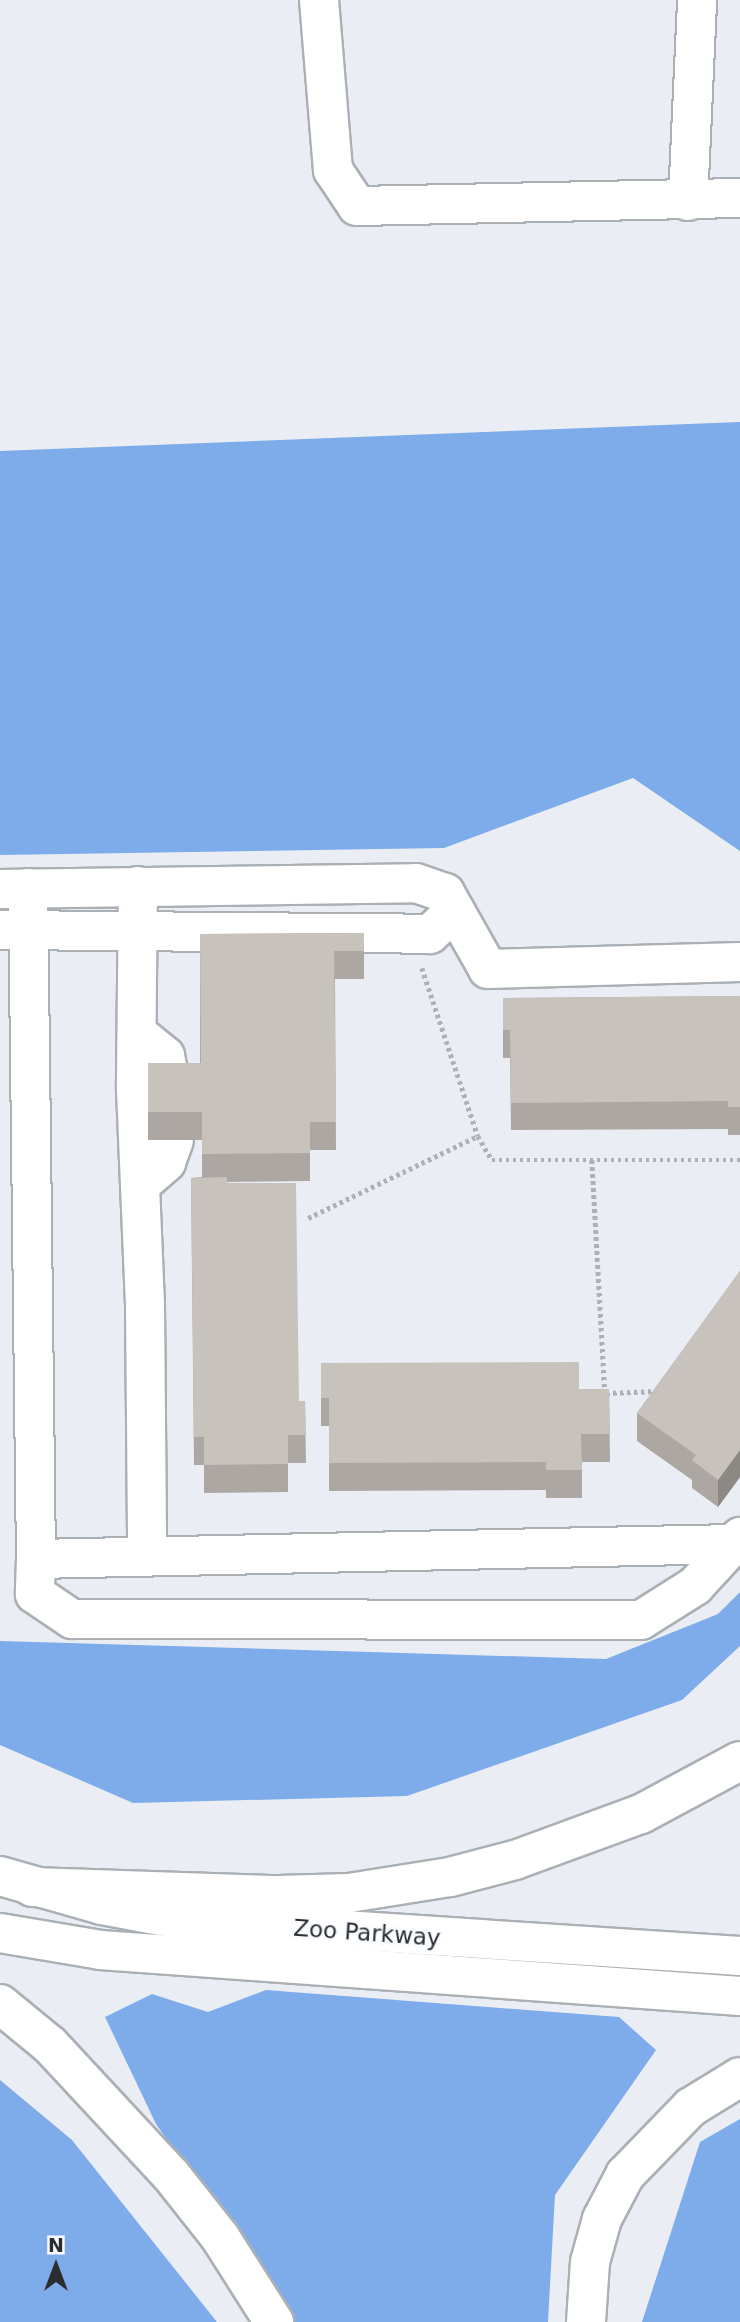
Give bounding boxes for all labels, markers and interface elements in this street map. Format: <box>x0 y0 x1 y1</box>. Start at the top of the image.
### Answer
street label: Zoo Parkway <box>293 1914 441 1952</box>
north arrow <box>21 2231 91 2301</box>
text: N <box>48 2234 64 2256</box>

